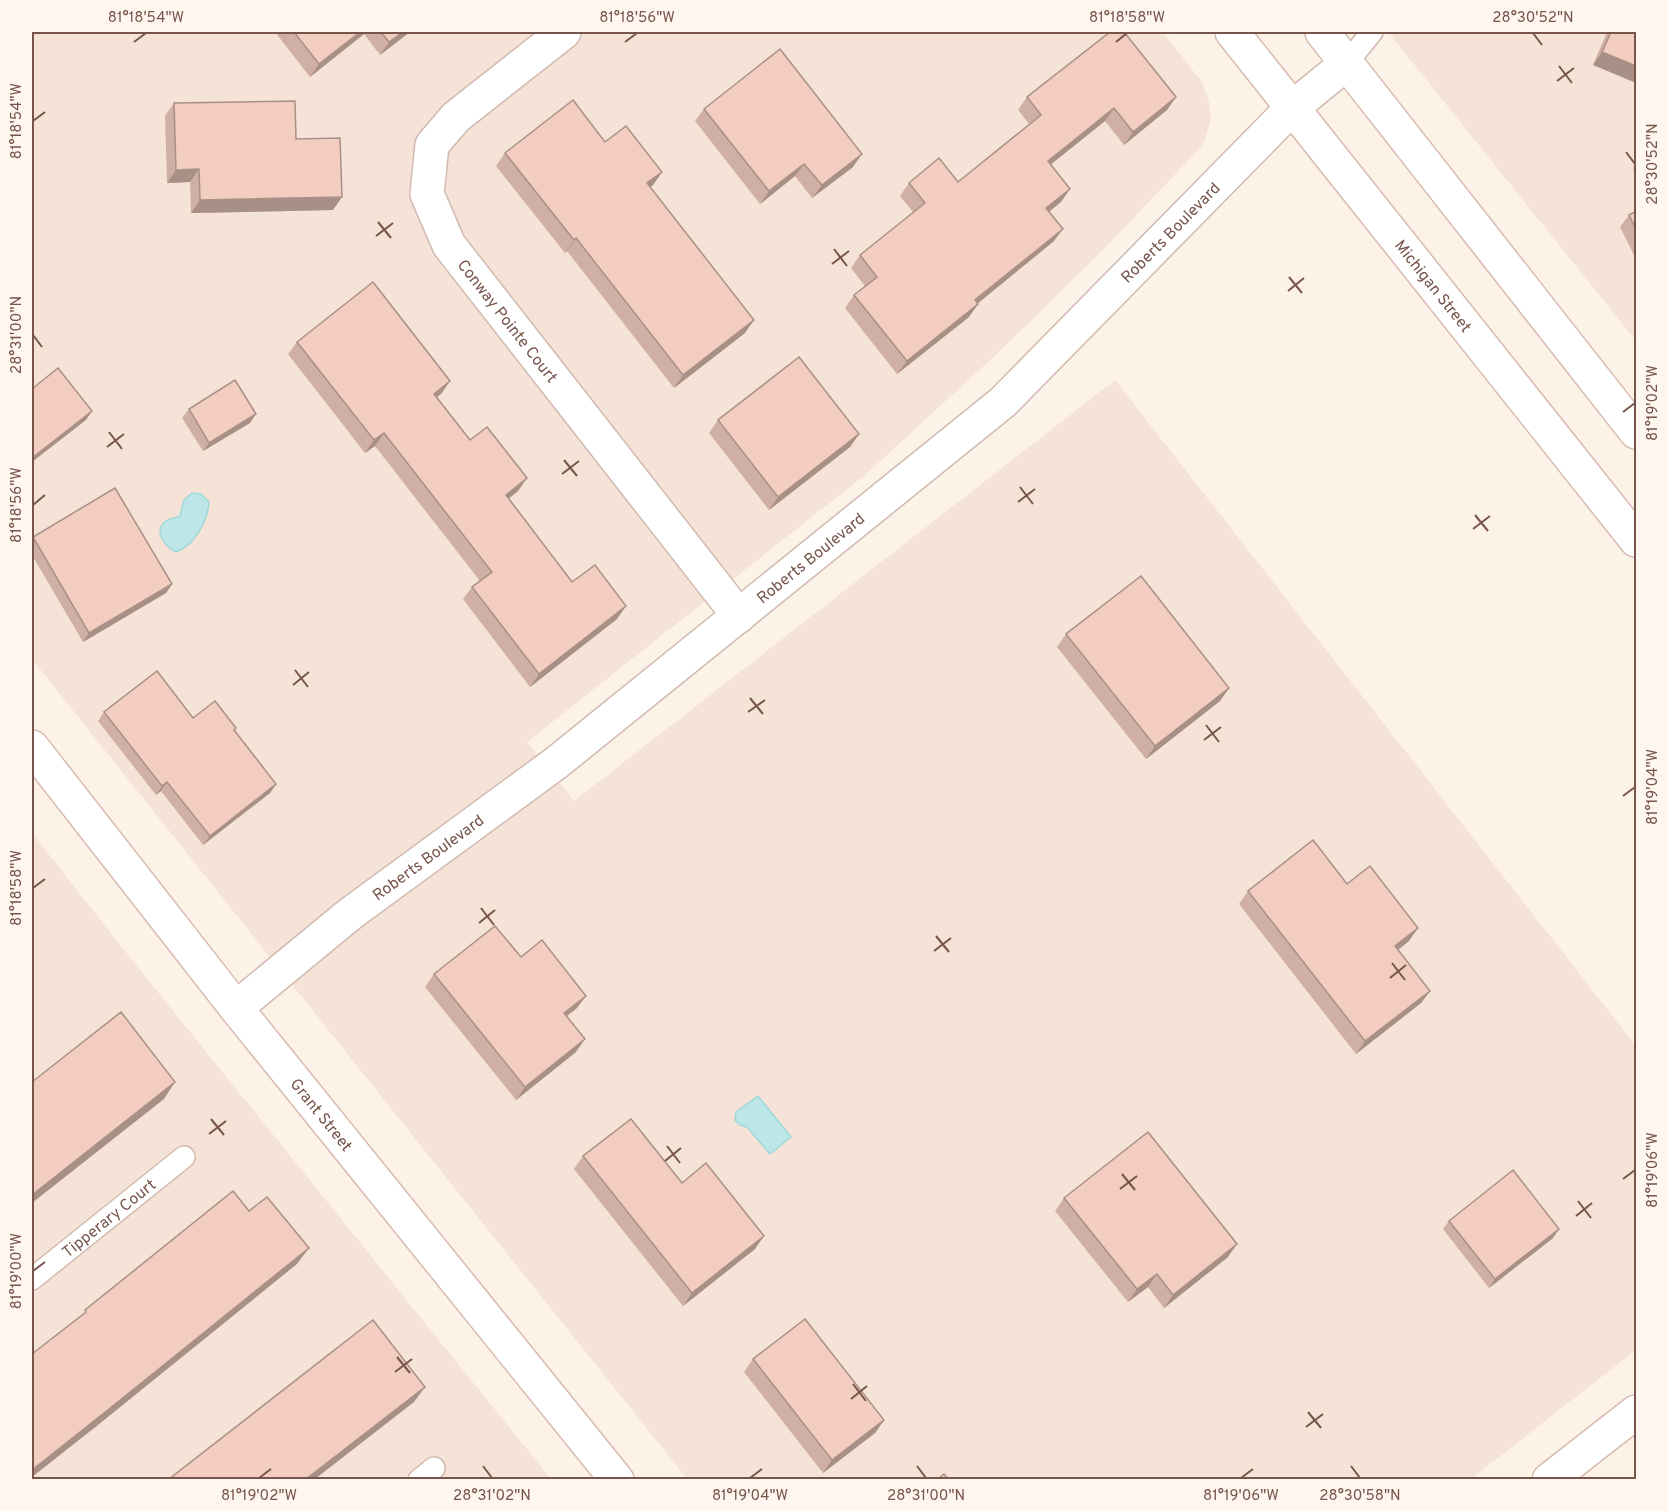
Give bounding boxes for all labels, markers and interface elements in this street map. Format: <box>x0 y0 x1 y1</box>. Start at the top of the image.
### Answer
text: 81°18'54"W <box>108 9 184 28</box>
text: 81°18'56"W <box>599 9 675 28</box>
text: 81°18'58"W <box>1089 9 1165 28</box>
text: 28°30'52"N <box>1492 9 1574 28</box>
text: 81°18'54"W <box>8 83 27 159</box>
text: 28°30'52"N <box>1644 123 1663 205</box>
street label: Roberts Boulevard <box>1118 179 1225 288</box>
street label: Michigan Street <box>1389 237 1475 337</box>
street label: Conway Pointe Court <box>452 256 561 388</box>
text: 28°31'00"N <box>8 296 27 374</box>
text: 81°19'02"W <box>1644 365 1663 441</box>
text: 81°18'56"W <box>8 467 27 543</box>
street label: Roberts Boulevard <box>753 510 870 609</box>
text: 81°19'04"W <box>1644 749 1663 825</box>
street label: Roberts Boulevard <box>369 811 488 906</box>
text: 81°18'58"W <box>8 850 27 926</box>
street label: Grant Street <box>285 1075 356 1156</box>
text: 81°19'06"W <box>1644 1132 1663 1208</box>
street label: Tipperary Court <box>59 1176 161 1263</box>
text: 81°19'00"W <box>8 1233 27 1309</box>
text: 81°19'02"W <box>221 1487 297 1506</box>
text: 28°31'02"N <box>453 1487 531 1506</box>
text: 81°19'04"W <box>712 1487 788 1506</box>
text: 28°31'00"N <box>887 1487 965 1506</box>
text: 81°19'06"W <box>1203 1487 1279 1506</box>
text: 28°30'58"N <box>1319 1487 1401 1506</box>

